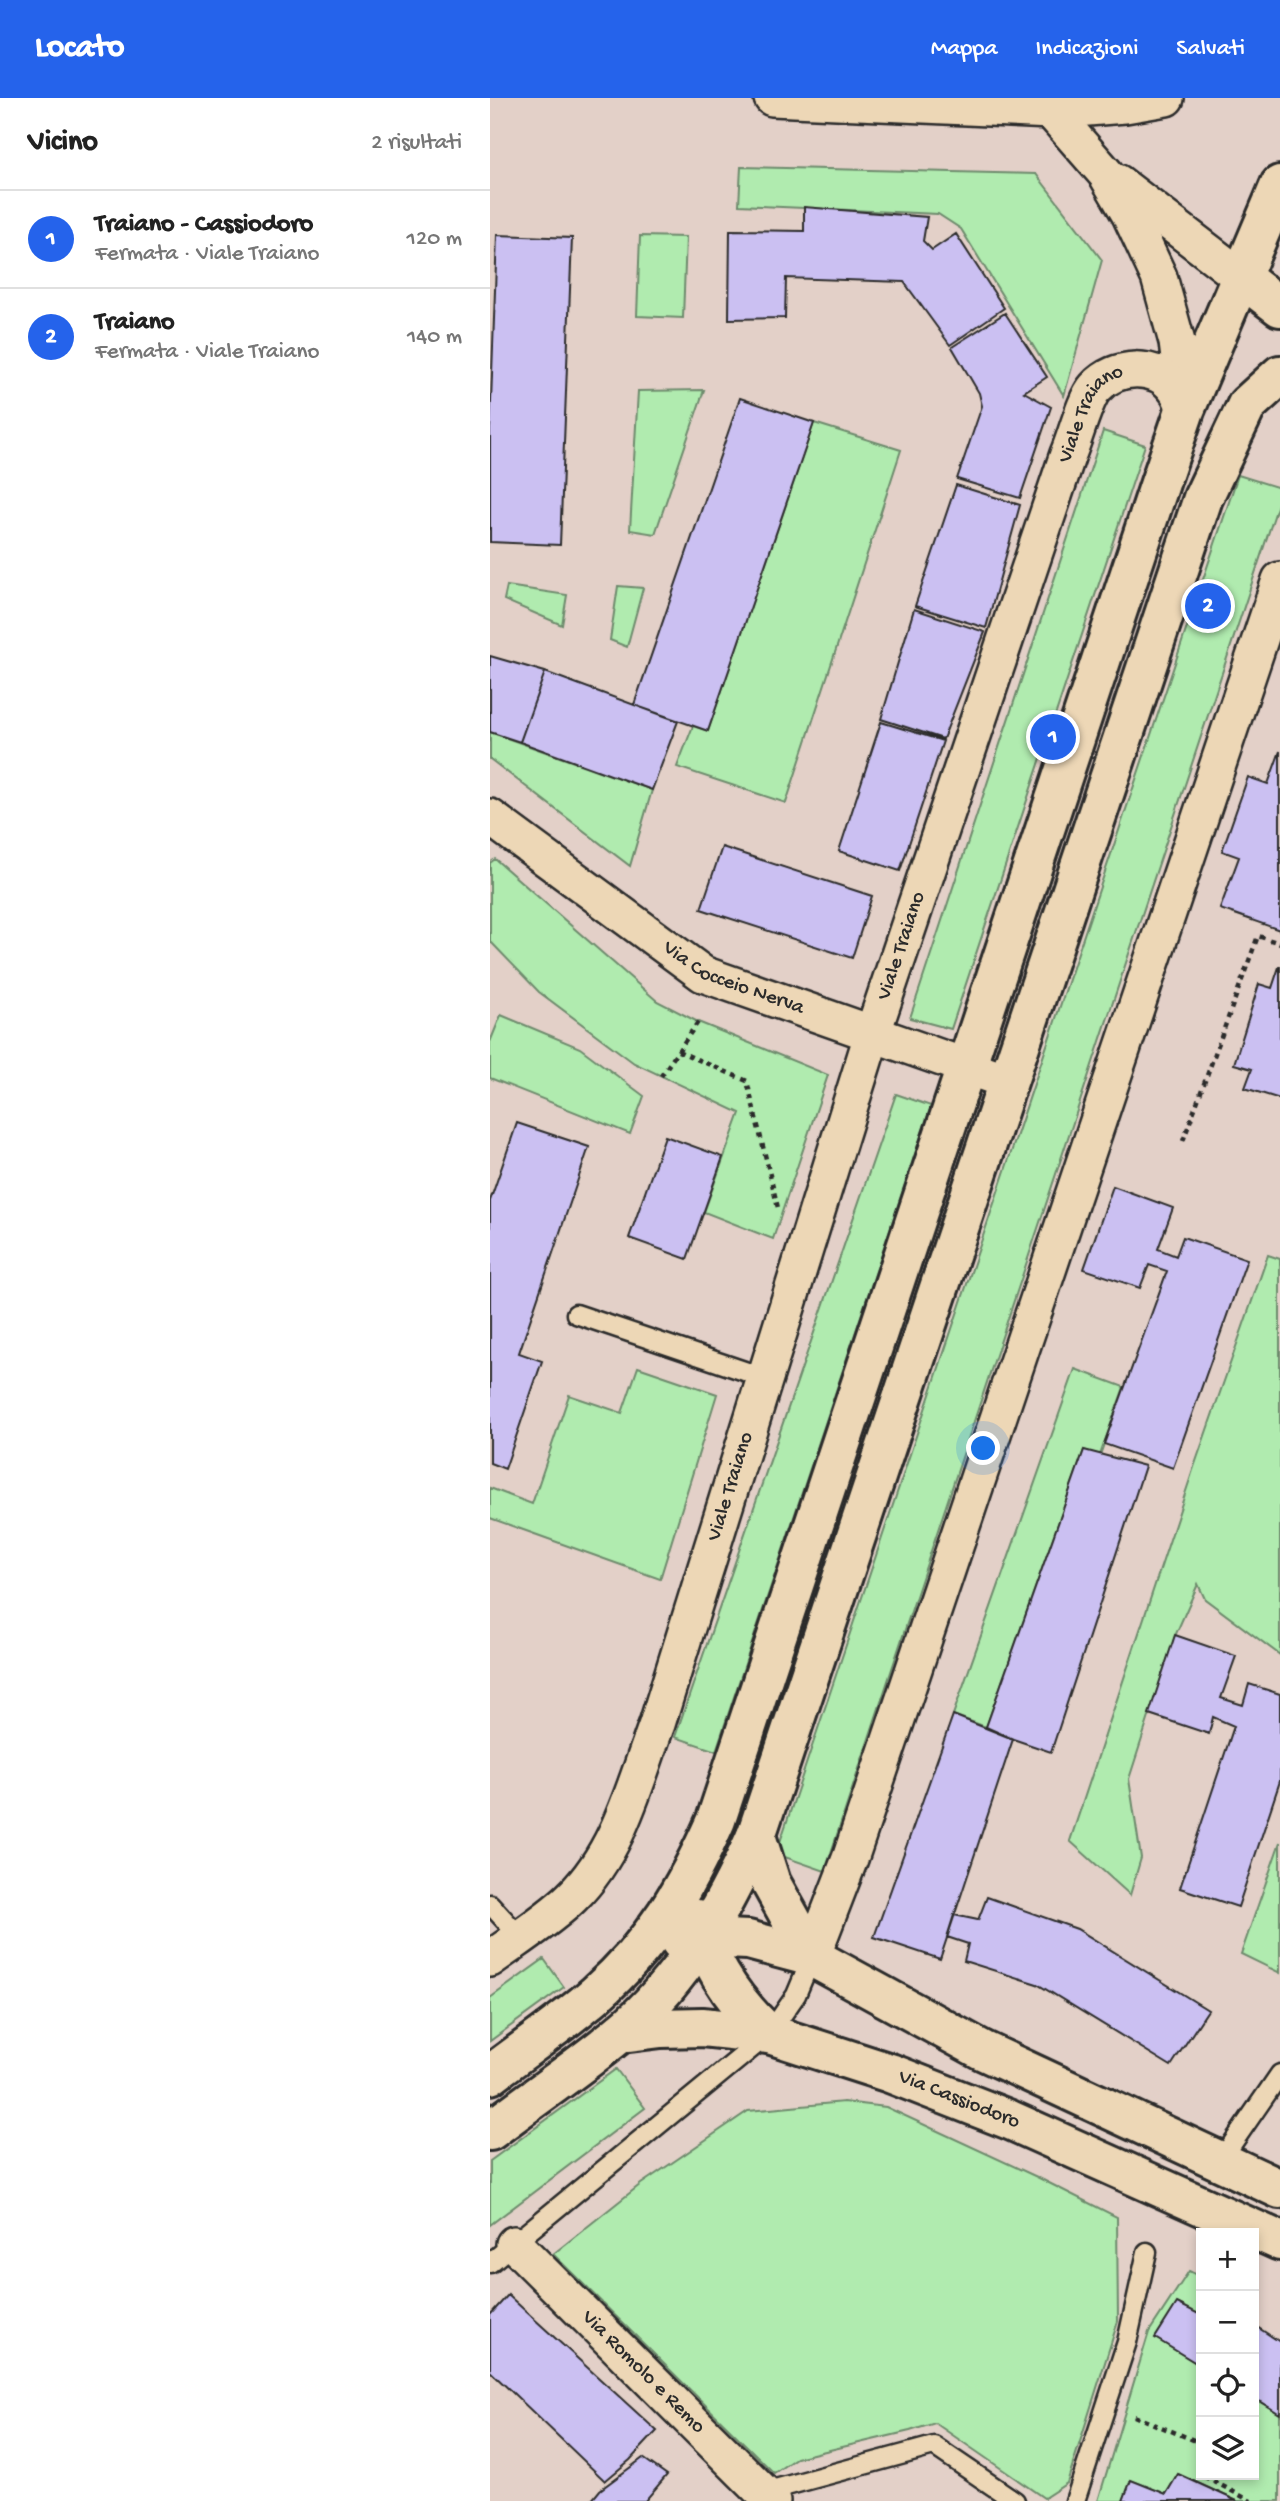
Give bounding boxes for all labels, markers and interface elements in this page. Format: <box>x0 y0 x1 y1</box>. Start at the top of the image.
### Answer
text: Locato <box>35 30 124 68</box>
text: Mappa <box>931 35 998 64</box>
text: Indicazioni <box>1036 35 1138 64</box>
text: Salvati <box>1176 35 1245 64</box>
text: Vicino <box>28 126 98 161</box>
text: 2 risultati <box>371 130 462 157</box>
text: Traiano - Cassiodoro <box>95 210 313 241</box>
text: 1 <box>46 226 56 253</box>
text: 120 m <box>407 226 462 253</box>
text: Fermata · Viale Traiano <box>95 241 319 268</box>
text: Traiano <box>95 308 175 339</box>
text: 2 <box>45 324 57 351</box>
text: 140 m <box>407 324 462 351</box>
text: Fermata · Viale Traiano <box>95 339 319 366</box>
street label: Viale Traiano <box>1053 360 1127 467</box>
pin: 2 <box>1185 580 1231 632</box>
pin: 1 <box>1030 711 1076 763</box>
street label: Viale Traiano <box>872 889 932 1004</box>
street label: Via Cocceio Nerva <box>657 935 809 1022</box>
street label: Viale Traiano <box>702 1429 760 1545</box>
your location <box>966 1431 1000 1465</box>
street label: Via Cassiodoro <box>894 2065 1024 2135</box>
map controls <box>1196 2228 1259 2480</box>
button: + <box>1196 2228 1259 2291</box>
button: − <box>1196 2291 1259 2354</box>
street label: Via Romolo e Remo <box>575 2305 710 2439</box>
button: locate <box>1196 2354 1259 2417</box>
button: layers <box>1196 2417 1259 2480</box>

